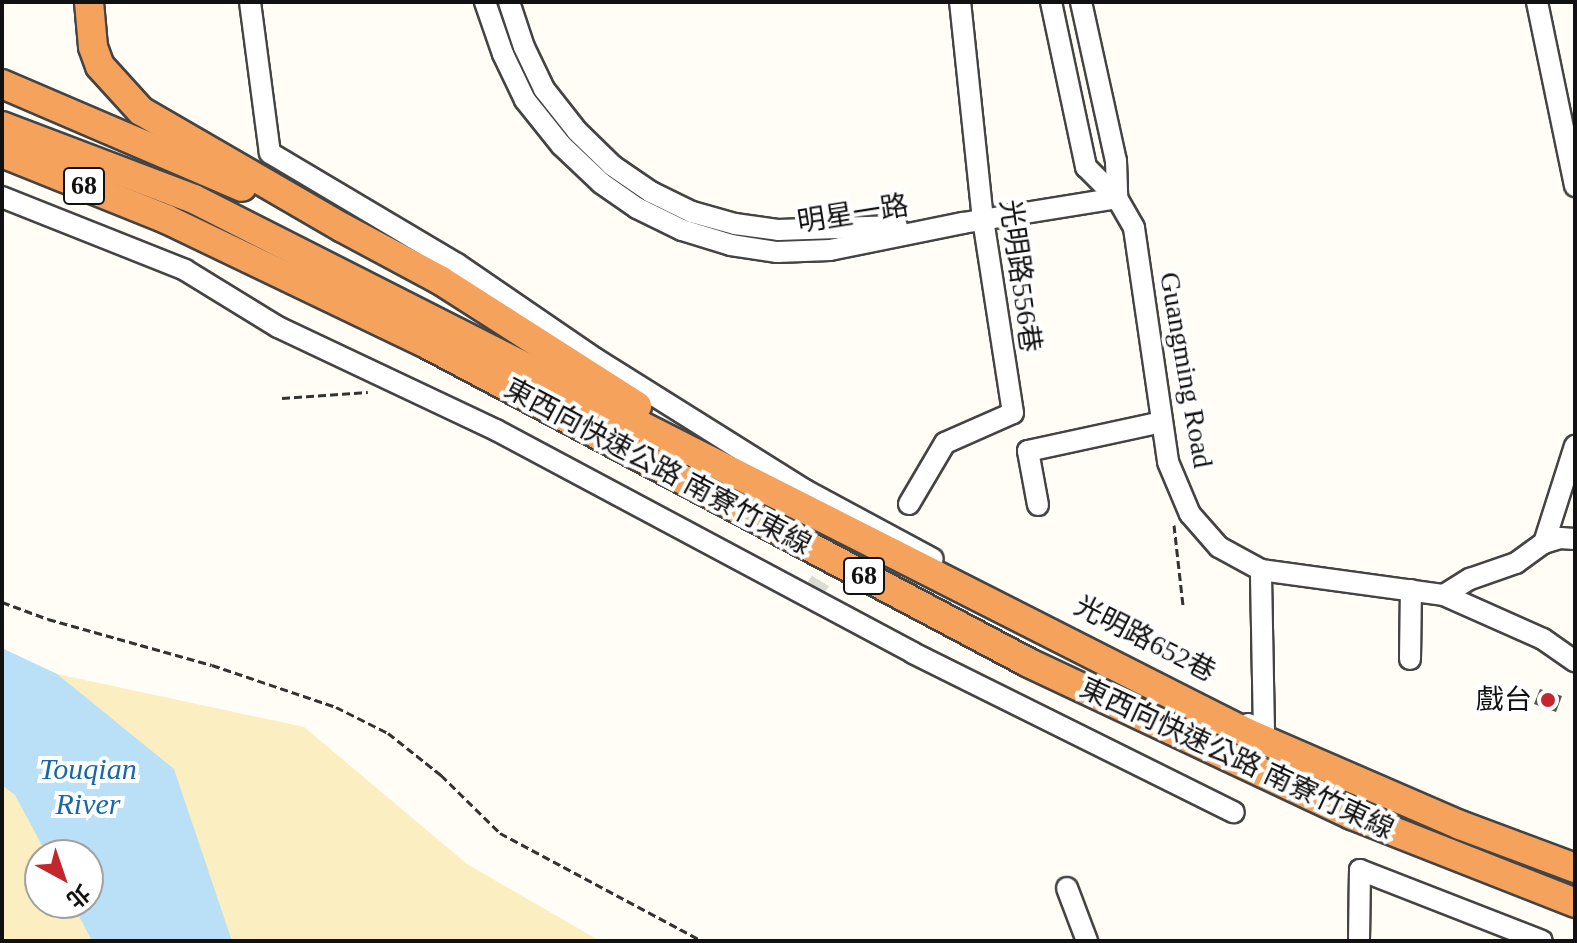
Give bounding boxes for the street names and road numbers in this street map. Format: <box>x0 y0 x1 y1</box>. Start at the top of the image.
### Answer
road number: 68 <box>62 164 106 208</box>
street label: 明星一路 <box>795 189 911 239</box>
street label: 光明路556巷 <box>993 197 1047 355</box>
street label: Guangming Road <box>1152 269 1220 471</box>
street label: 東西向快速公路 南寮竹東線 <box>499 372 817 562</box>
road number: 68 <box>842 554 886 598</box>
street label: 光明路652巷 <box>1069 589 1221 689</box>
street label: 東西向快速公路 南寮竹東線 <box>1074 671 1400 847</box>

